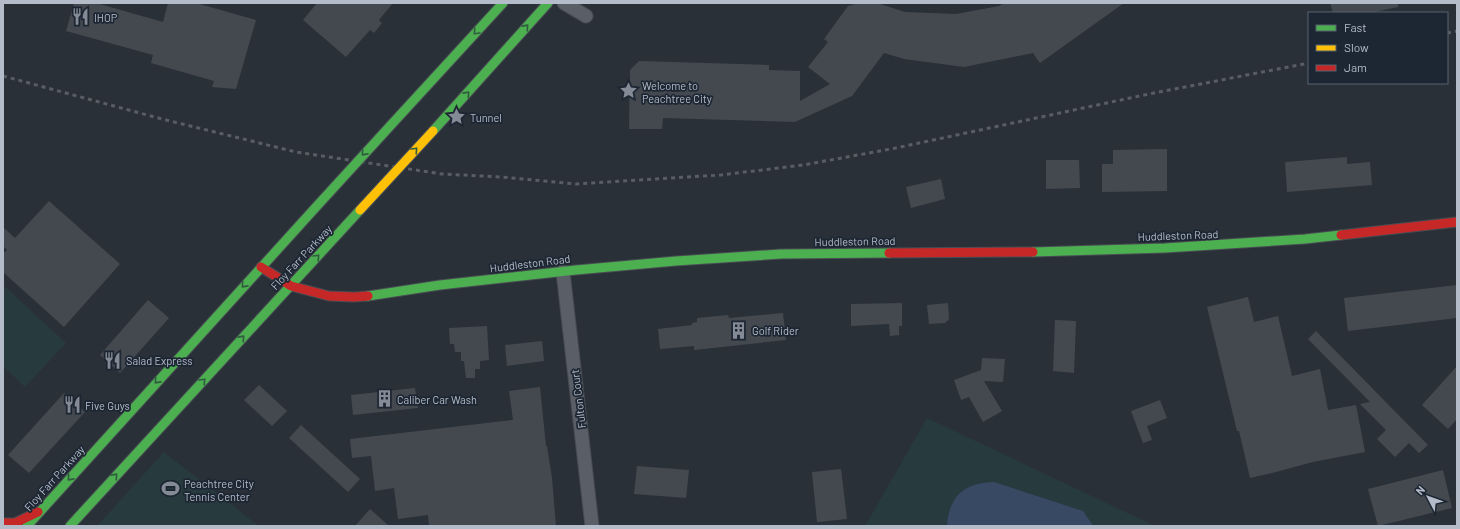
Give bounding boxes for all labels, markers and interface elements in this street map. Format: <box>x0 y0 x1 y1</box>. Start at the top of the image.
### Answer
restaurant icon: IHOP <box>71 7 91 27</box>
place label: IHOP <box>94 11 118 24</box>
legend <box>1308 12 1448 84</box>
text: Fast <box>1344 20 1367 34</box>
one-way arrow <box>522 25 529 32</box>
one-way arrow <box>474 27 481 35</box>
text: Slow <box>1344 40 1369 54</box>
text: Jam <box>1344 60 1367 74</box>
place label: Welcome to Peachtree City <box>642 79 712 105</box>
place icon: Welcome to Peachtree City <box>619 81 639 101</box>
one-way arrow <box>462 91 470 99</box>
place icon: Tunnel <box>447 107 467 127</box>
place label: Tunnel <box>470 111 502 124</box>
one-way arrow <box>411 148 418 155</box>
one-way arrow <box>362 149 369 156</box>
street label: Floy Farr Parkway <box>268 222 334 292</box>
street label: Huddleston Road <box>1137 227 1219 243</box>
street label: Huddleston Road <box>814 234 896 248</box>
street label: Huddleston Road <box>489 252 571 274</box>
one-way arrow <box>313 254 320 262</box>
one-way arrow <box>242 280 249 287</box>
building icon: Golf Rider <box>729 320 749 340</box>
place label: Golf Rider <box>752 324 799 337</box>
one-way arrow <box>237 335 244 342</box>
restaurant icon: Salad Express <box>103 350 123 370</box>
place label: Salad Express <box>126 354 192 367</box>
street label: Fulton Court <box>568 369 588 429</box>
one-way arrow <box>154 376 162 384</box>
one-way arrow <box>198 378 205 385</box>
building icon: Caliber Car Wash <box>374 389 394 409</box>
place label: Caliber Car Wash <box>397 393 477 406</box>
restaurant icon: Five Guys <box>62 395 82 415</box>
place label: Five Guys <box>85 399 130 412</box>
street label: Floy Farr Parkway <box>21 443 87 513</box>
one-way arrow <box>68 473 75 480</box>
one-way arrow <box>110 474 117 481</box>
place label: Peachtree City Tennis Center <box>184 477 254 503</box>
north arrow <box>1408 477 1448 517</box>
sports icon: Peachtree City Tennis Center <box>161 479 181 499</box>
text: N <box>1413 483 1427 497</box>

